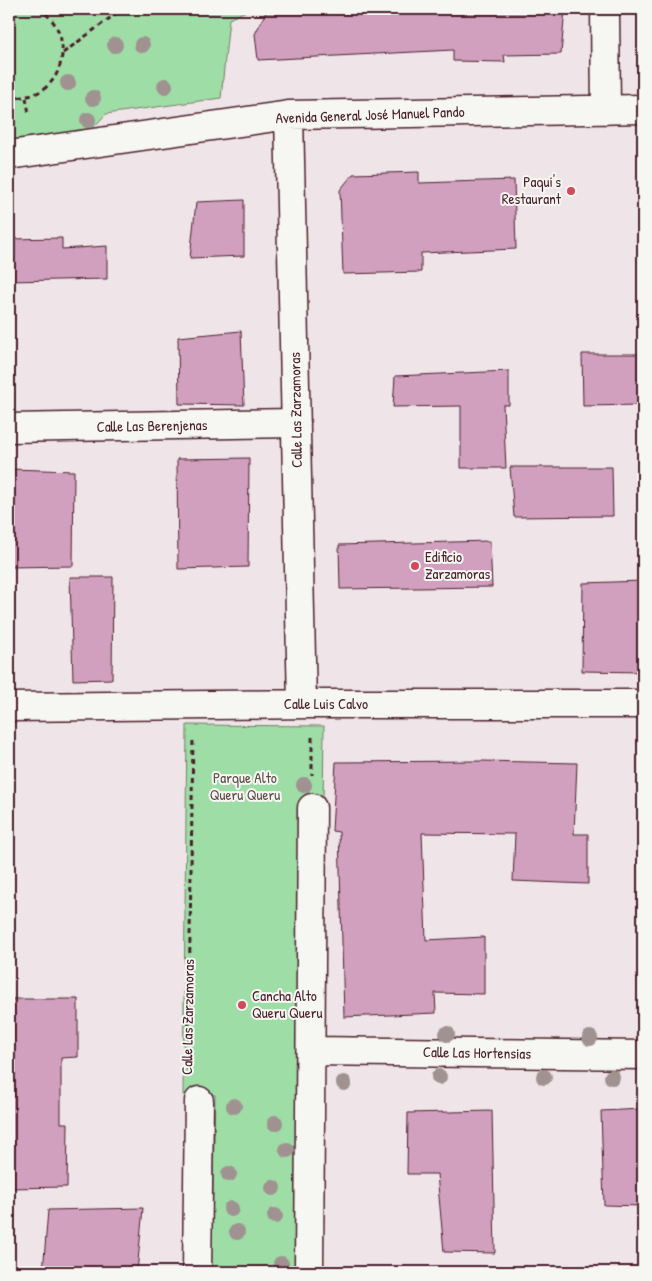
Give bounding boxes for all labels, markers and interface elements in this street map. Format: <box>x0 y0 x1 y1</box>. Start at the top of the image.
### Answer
street label: Avenida General José Manuel Pando <box>275 101 465 128</box>
place label: Paqui's Restaurant <box>502 171 562 209</box>
marker: Paqui's Restaurant <box>565 185 577 197</box>
street label: Calle Las Zarzamoras <box>284 352 307 468</box>
street label: Calle Las Berenjenas <box>96 414 208 437</box>
place label: Edificio Zarzamoras <box>425 546 490 584</box>
marker: Edificio Zarzamoras <box>409 560 421 572</box>
street label: Calle Luis Calvo <box>284 693 368 714</box>
park label: Parque Alto Queru Queru <box>210 767 280 805</box>
street label: Calle Las Zarzamoras <box>176 959 199 1075</box>
place label: Cancha Alto Queru Queru <box>252 985 323 1023</box>
marker: Cancha Alto Queru Queru <box>236 999 248 1011</box>
street label: Calle Las Hortensias <box>423 1041 532 1064</box>

